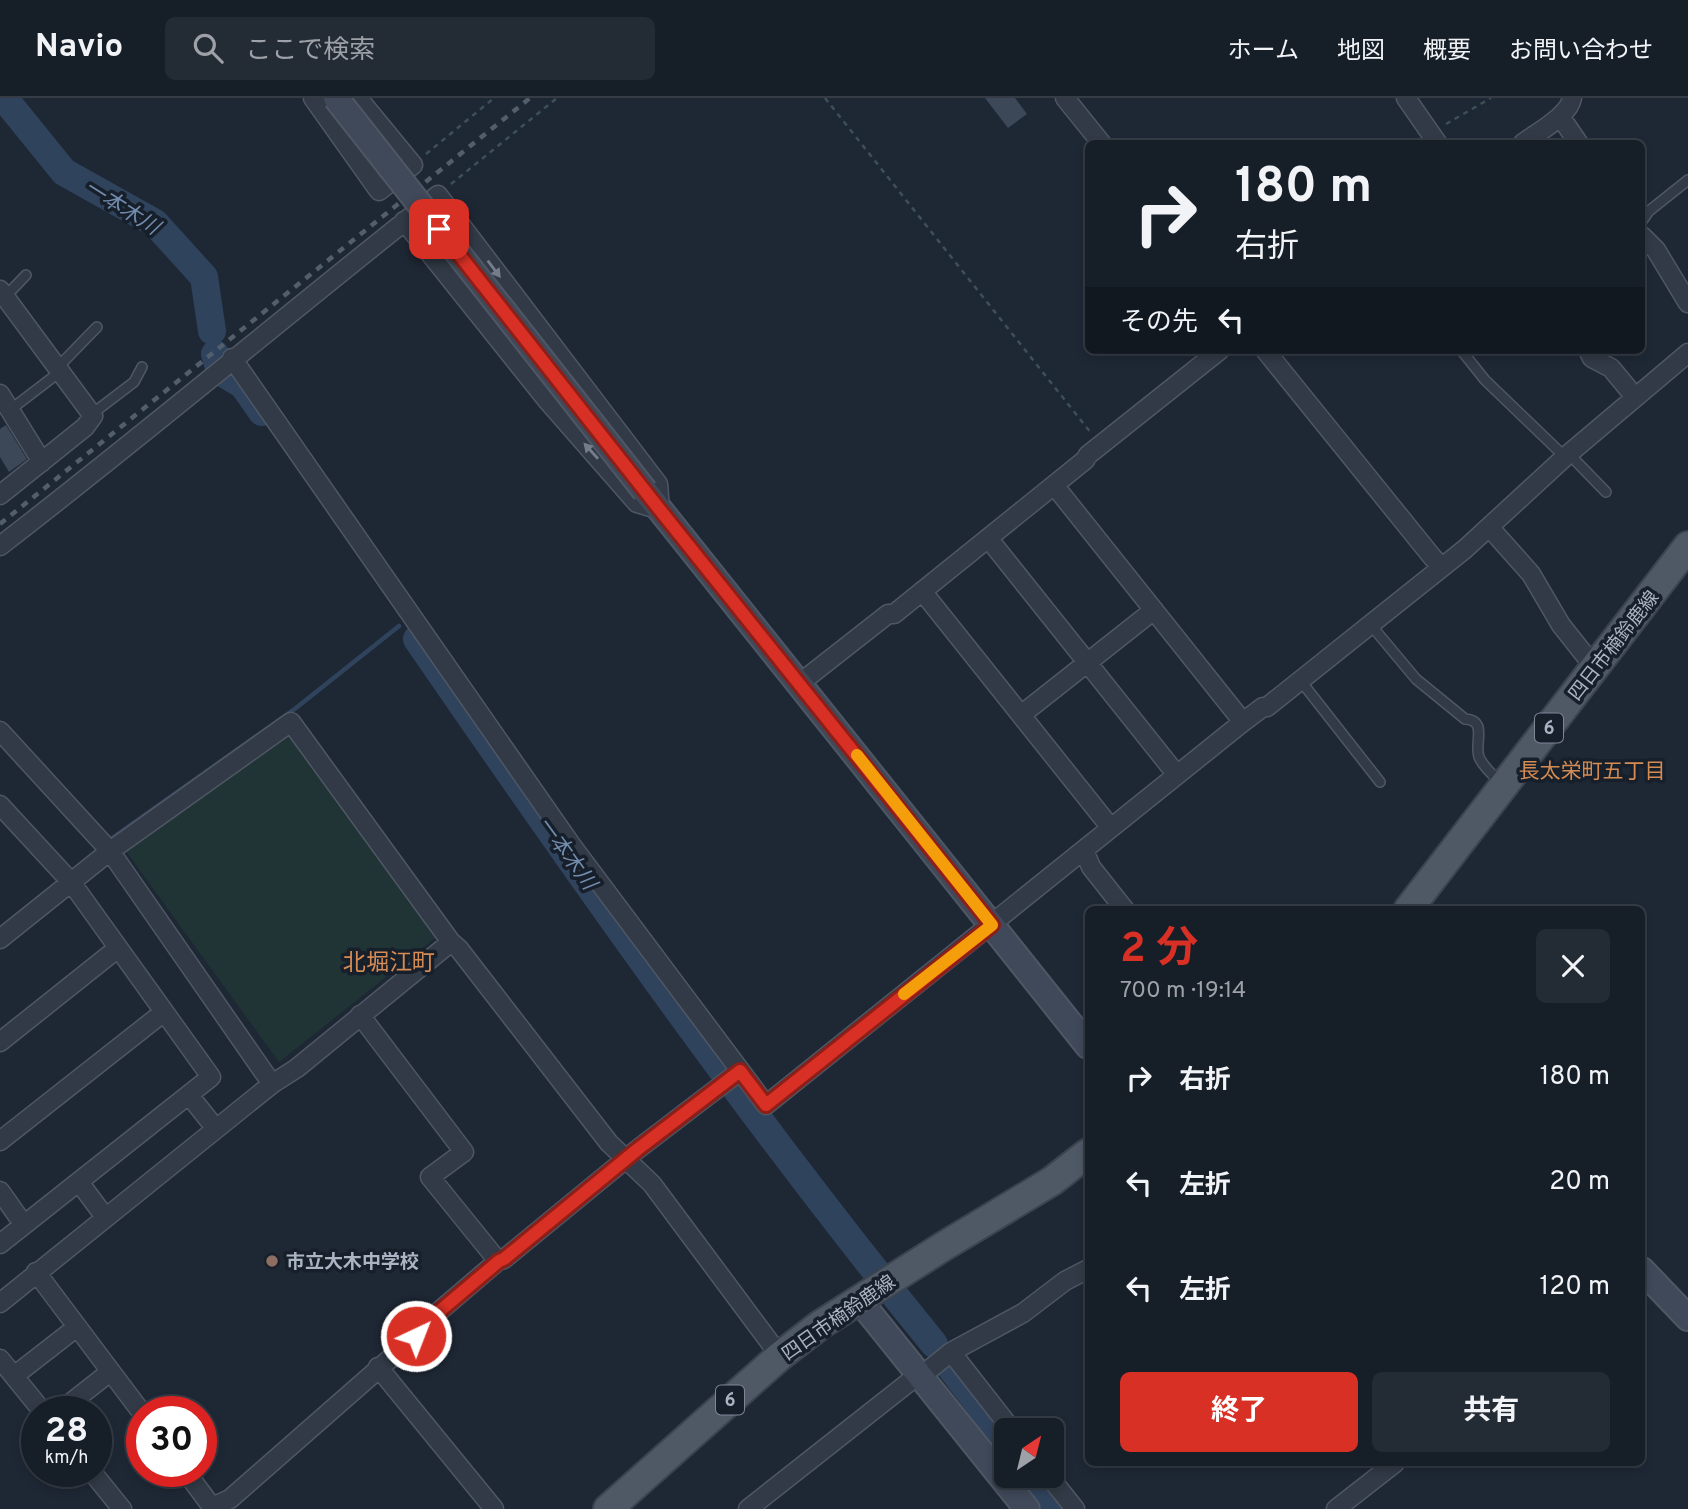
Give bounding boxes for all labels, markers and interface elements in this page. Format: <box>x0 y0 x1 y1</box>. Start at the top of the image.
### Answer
search box <box>165 17 655 80</box>
text: Navio <box>35 27 123 69</box>
icon: search <box>189 29 227 67</box>
text: ここで検索 <box>245 35 375 68</box>
text: ホーム <box>1228 37 1299 67</box>
text: 地図 <box>1337 37 1385 67</box>
text: 概要 <box>1423 37 1471 67</box>
text: お問い合わせ <box>1509 37 1653 67</box>
text: 180 m <box>1235 158 1372 220</box>
icon: right <box>1120 168 1211 259</box>
water label: 一本木川 <box>78 175 166 243</box>
pin <box>409 199 469 259</box>
icon: arrive <box>420 210 458 248</box>
text: 右折 <box>1235 228 1299 268</box>
one-way arrow <box>486 260 500 278</box>
icon: left <box>1212 301 1250 339</box>
text: その先 <box>1120 307 1198 340</box>
one-way arrow <box>584 443 600 460</box>
street label: 四日市楠鈴鹿線 <box>1564 586 1665 706</box>
road number: 6 <box>1535 714 1563 742</box>
district label: 長太栄町五丁目 <box>1519 759 1666 786</box>
water label: 一本木川 <box>530 812 603 897</box>
text: 2 分 <box>1120 924 1198 977</box>
button: close <box>1536 929 1610 1003</box>
district label: 北堀江町 <box>343 950 435 979</box>
text: 700 m · 19:14 <box>1120 977 1246 1006</box>
icon: right <box>1120 1059 1158 1097</box>
text: 180 m <box>1540 1061 1610 1094</box>
text: 右折 <box>1179 1065 1231 1098</box>
icon: left <box>1120 1164 1158 1202</box>
text: 20 m <box>1549 1166 1610 1199</box>
text: 左折 <box>1179 1170 1231 1203</box>
place label: 市立大木中学校 <box>286 1251 419 1275</box>
marker: 市立大木中学校 <box>264 1253 280 1269</box>
icon: left <box>1120 1269 1158 1307</box>
street label: 四日市楠鈴鹿線 <box>778 1271 901 1367</box>
text: 120 m <box>1540 1271 1610 1304</box>
text: 左折 <box>1179 1275 1231 1308</box>
position arrow <box>379 1299 453 1373</box>
button: 終了 <box>1120 1372 1358 1452</box>
button: 共有 <box>1372 1372 1610 1452</box>
road number: 6 <box>716 1386 744 1414</box>
speed limit sign: 30 <box>126 1396 217 1487</box>
text: 28 <box>45 1410 88 1454</box>
north arrow <box>994 1418 1064 1488</box>
map controls <box>994 1418 1064 1488</box>
text: km/h <box>45 1447 88 1470</box>

